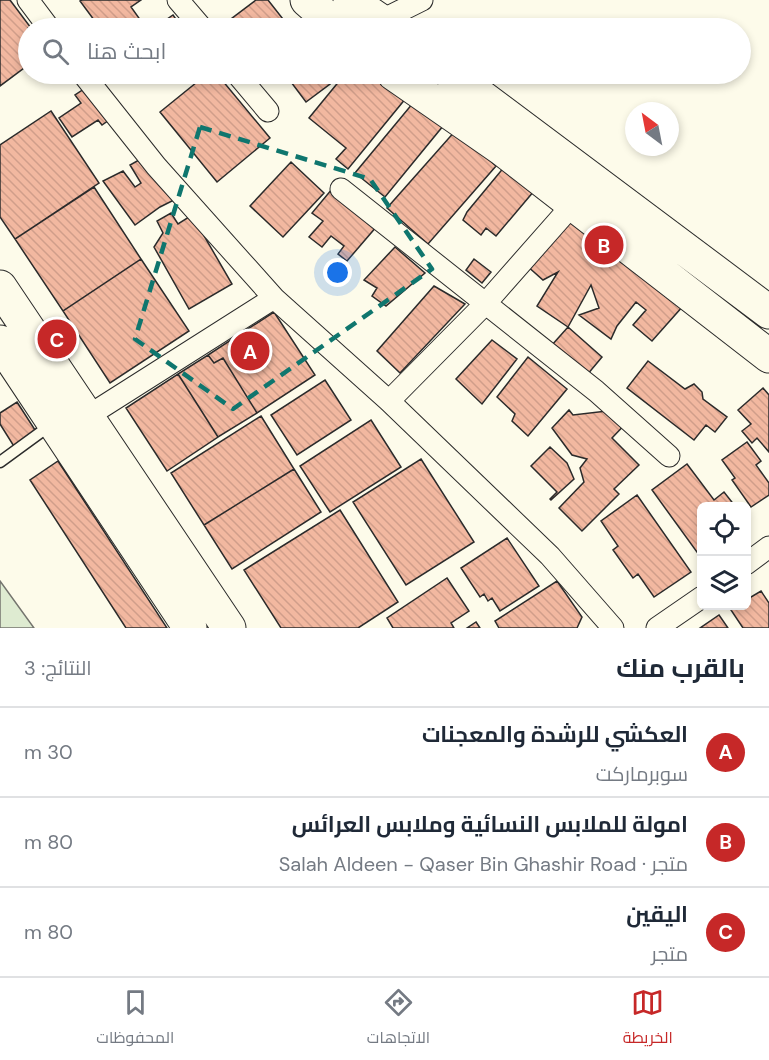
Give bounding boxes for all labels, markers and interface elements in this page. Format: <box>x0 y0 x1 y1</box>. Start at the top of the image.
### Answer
search box <box>18 18 751 84</box>
icon: search <box>39 35 72 68</box>
text: ابحث هنا <box>87 37 166 66</box>
north arrow <box>625 102 679 156</box>
pin: B <box>584 222 624 268</box>
your location <box>323 258 352 287</box>
pin: C <box>38 316 76 362</box>
pin: A <box>230 328 270 374</box>
map controls <box>697 502 751 610</box>
button: locate <box>697 502 751 556</box>
button: layers <box>697 556 751 610</box>
text: بالقرب منك <box>616 651 745 685</box>
text: النتائج: 3 <box>24 655 92 681</box>
text: العكشي للرشدة والمعجنات <box>422 720 688 749</box>
text: 30 m <box>24 739 73 765</box>
text: A <box>718 739 733 765</box>
text: سوبرماركت <box>596 761 688 787</box>
text: امولة للملابس النسائية وملابس العرائس <box>292 810 688 839</box>
text: 80 m <box>24 829 73 855</box>
text: B <box>719 829 732 855</box>
text: متجر · Salah Aldeen - Qaser Bin Ghashir Road <box>279 851 688 877</box>
text: اليقين <box>626 900 688 929</box>
text: 80 m <box>24 919 73 945</box>
text: C <box>718 919 733 945</box>
text: متجر <box>651 941 688 967</box>
tab: المحفوظات <box>96 986 174 1052</box>
tab: الاتجاهات <box>367 986 430 1052</box>
tab: الخريطة <box>623 986 673 1052</box>

